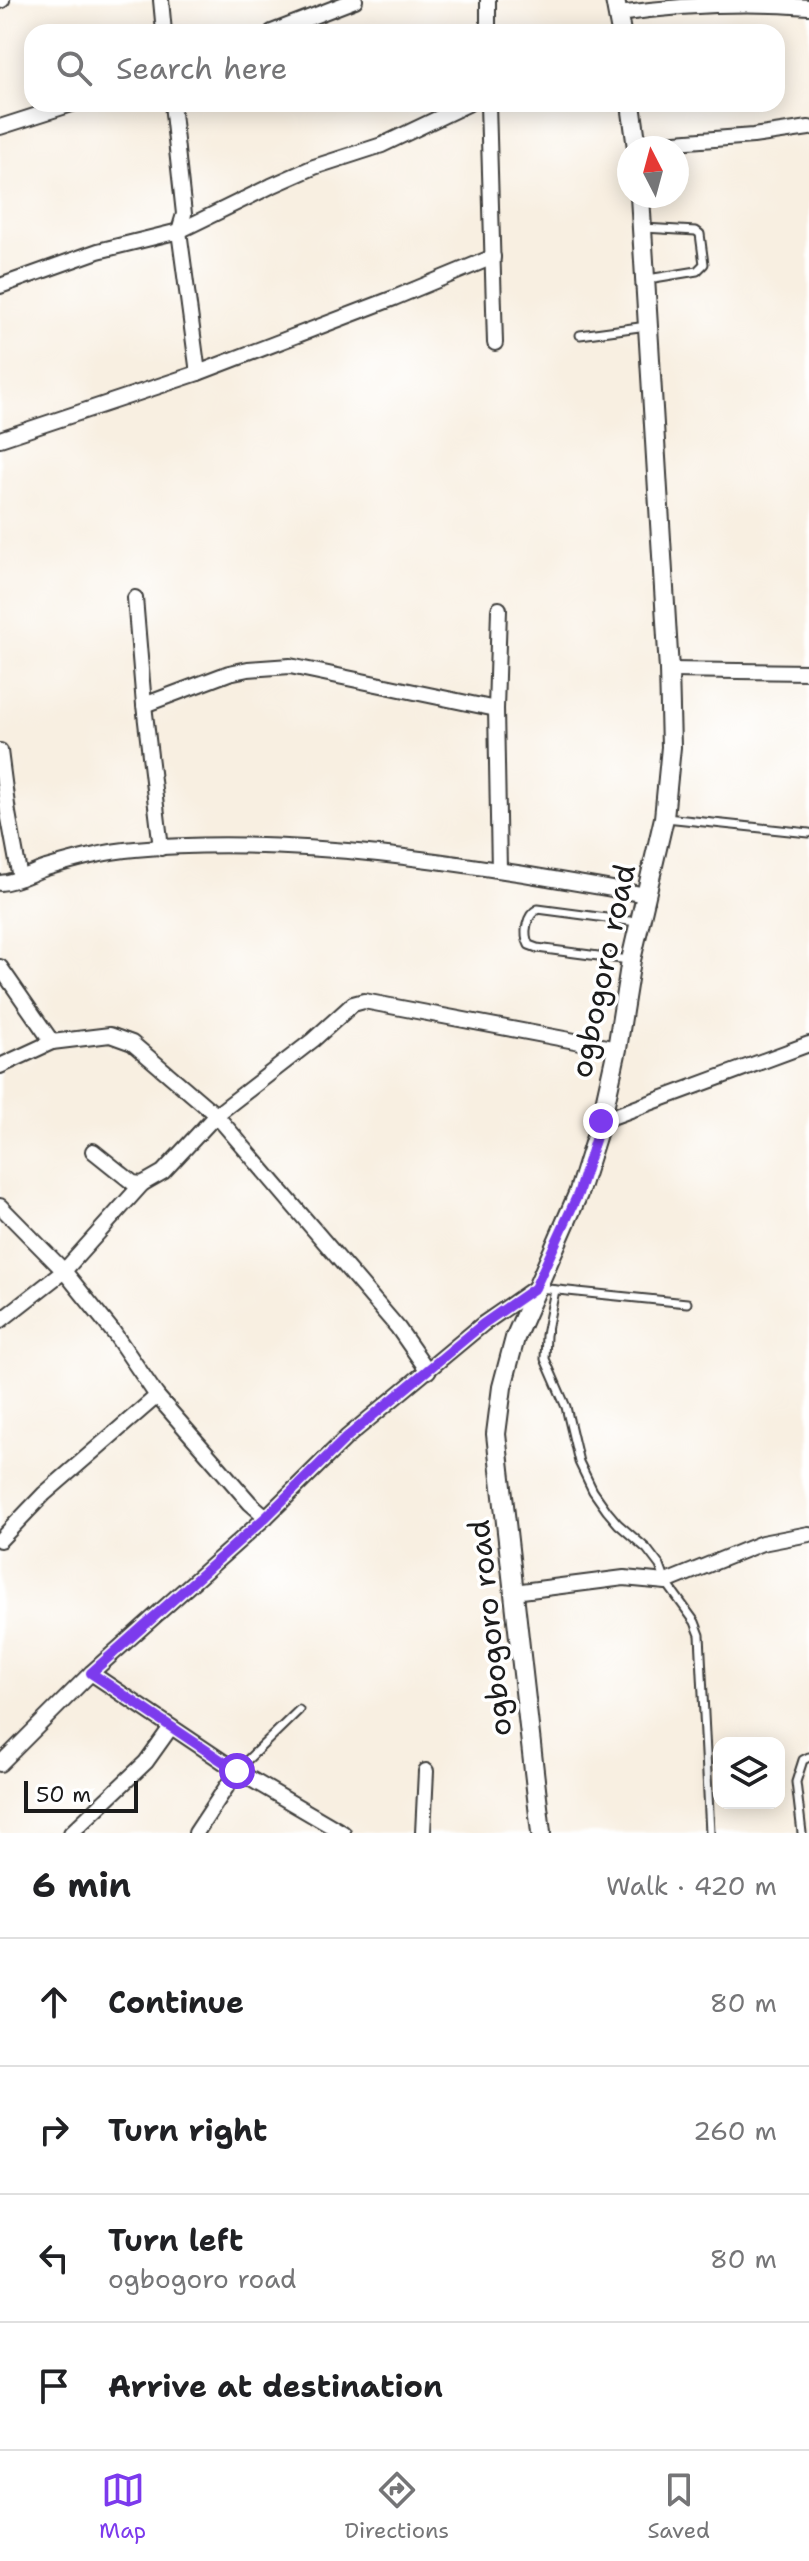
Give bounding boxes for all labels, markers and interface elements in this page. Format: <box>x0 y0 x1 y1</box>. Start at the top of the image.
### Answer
search box <box>24 24 785 112</box>
icon: search <box>52 46 96 90</box>
text: Search here <box>116 48 287 89</box>
north arrow <box>617 136 689 208</box>
street label: ogbogoro road <box>560 860 645 1082</box>
route end <box>583 1103 619 1139</box>
street label: ogbogoro road <box>458 1518 521 1738</box>
map controls <box>713 1737 785 1809</box>
button: layers <box>713 1737 785 1809</box>
route start <box>219 1753 255 1789</box>
scale bar <box>24 1777 138 1813</box>
text: 50 m <box>36 1780 91 1809</box>
text: 6 min <box>32 1862 131 1908</box>
text: Walk · 420 m <box>606 1868 777 1903</box>
icon: ahead <box>32 1980 76 2024</box>
text: Continue <box>108 1982 244 2023</box>
text: 80 m <box>710 1985 777 2020</box>
icon: right <box>32 2108 76 2152</box>
text: Turn right <box>108 2110 267 2151</box>
text: 260 m <box>693 2113 777 2148</box>
text: Turn left <box>108 2220 243 2261</box>
icon: left <box>32 2236 76 2280</box>
text: 80 m <box>710 2241 777 2276</box>
text: ogbogoro road <box>108 2261 297 2296</box>
icon: arrive <box>32 2364 76 2408</box>
text: Arrive at destination <box>108 2366 443 2407</box>
tab: Map <box>99 2468 146 2545</box>
tab: Directions <box>344 2468 449 2545</box>
tab: Saved <box>647 2468 710 2545</box>

